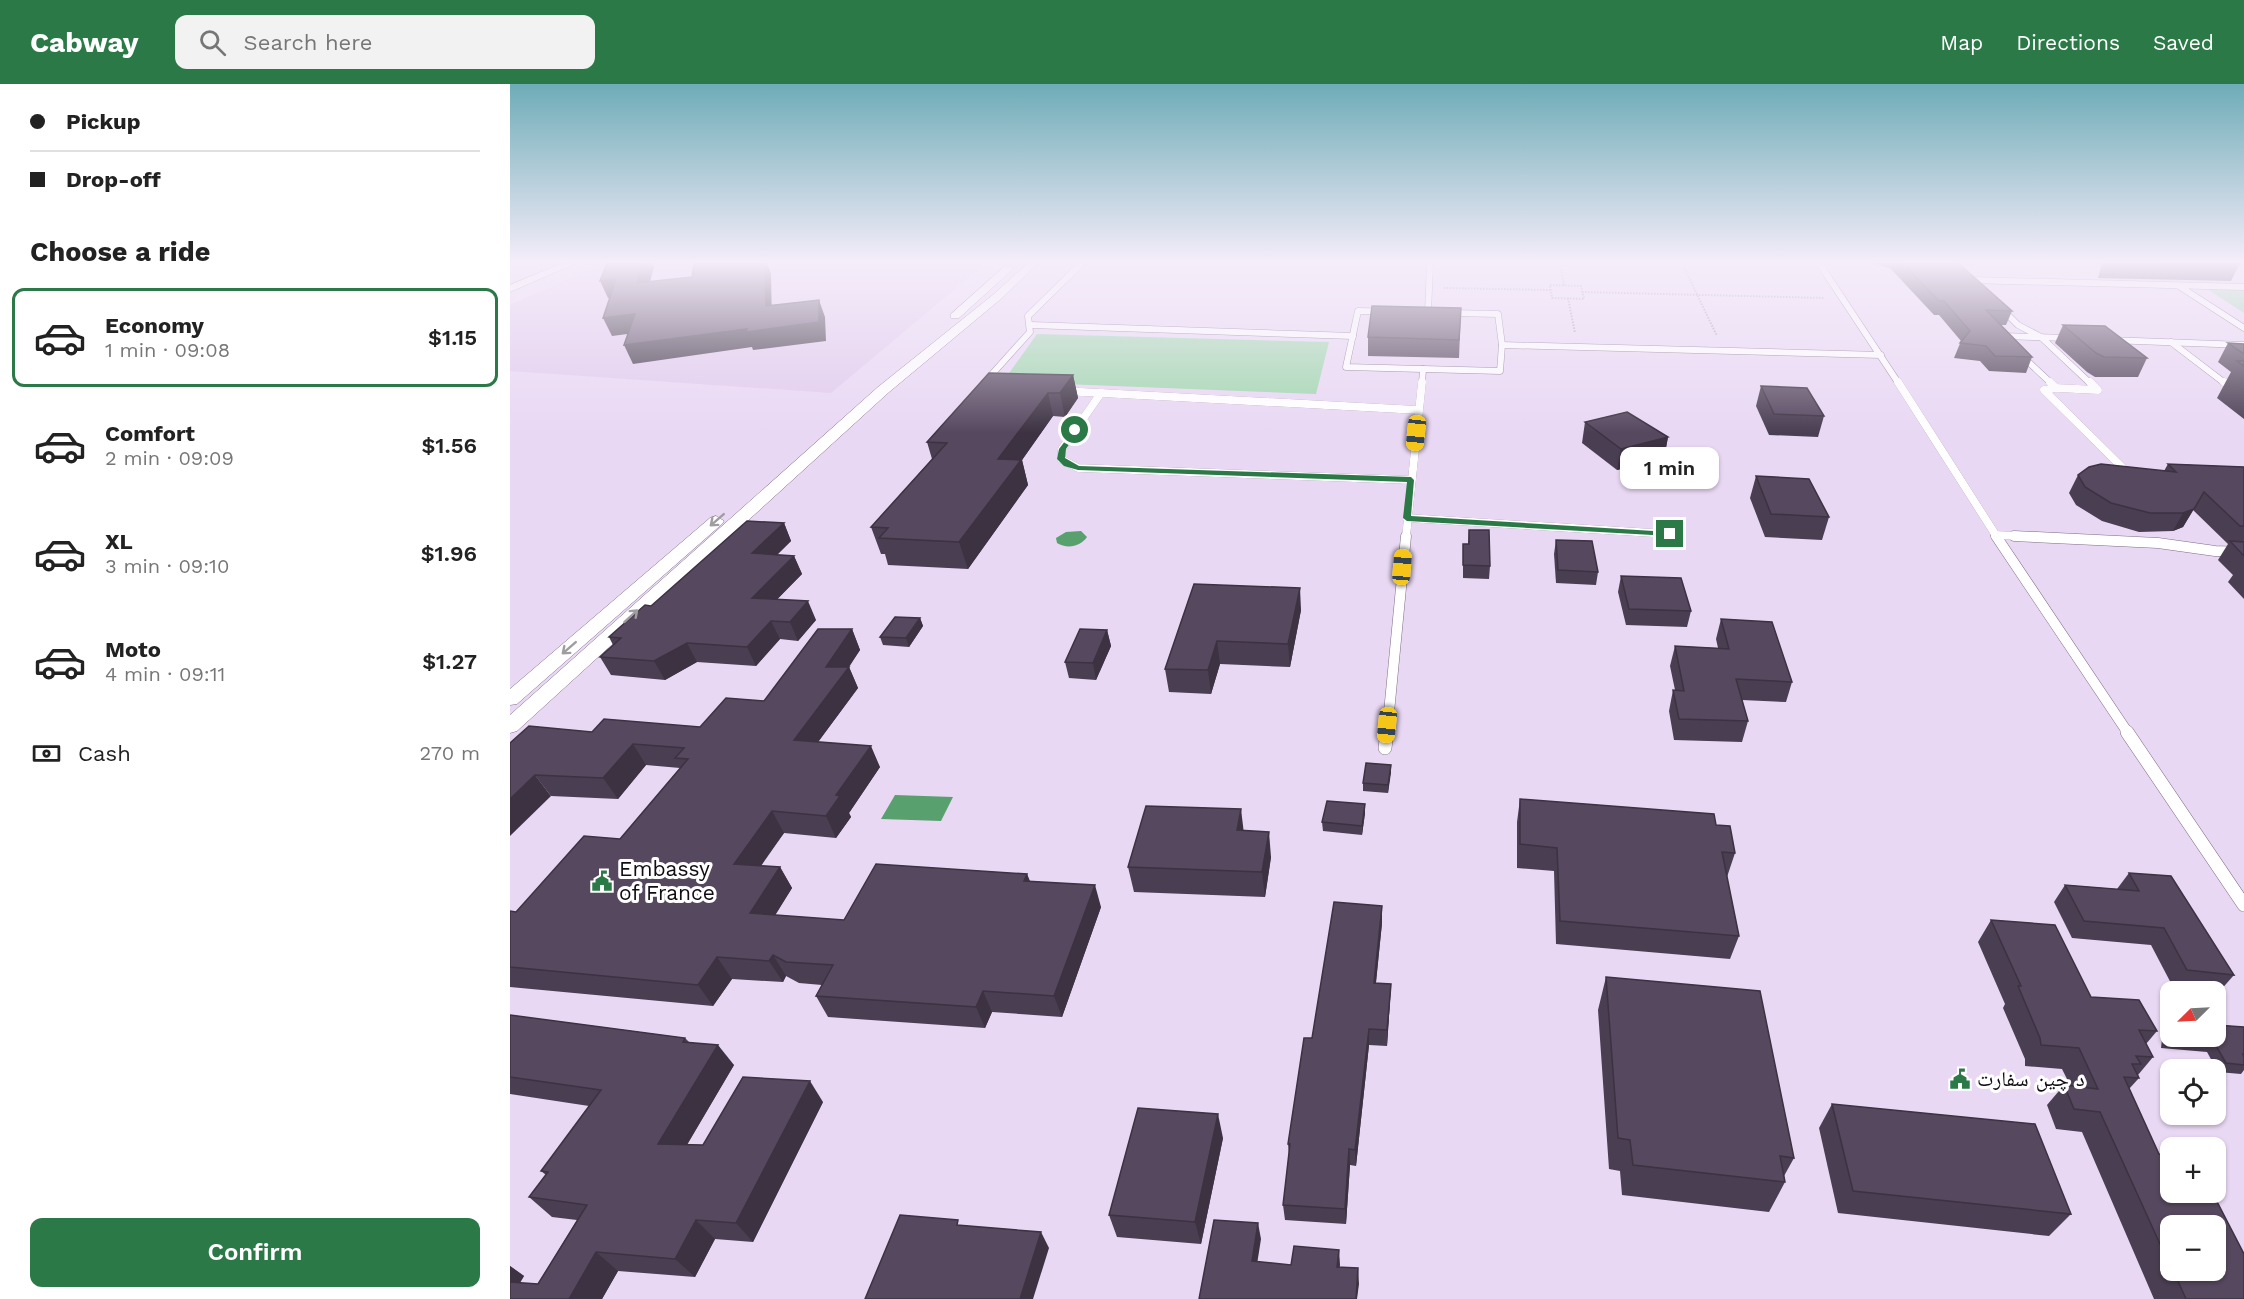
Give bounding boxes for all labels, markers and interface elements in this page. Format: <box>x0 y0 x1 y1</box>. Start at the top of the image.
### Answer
search box <box>175 15 595 69</box>
text: Cabway <box>30 26 139 59</box>
icon: search <box>196 26 229 59</box>
text: Search here <box>244 30 373 55</box>
text: Map <box>1940 30 1983 55</box>
text: Directions <box>2016 30 2120 55</box>
text: Saved <box>2153 30 2214 55</box>
text: Pickup <box>66 109 141 134</box>
text: Drop-off <box>66 167 161 192</box>
text: Choose a ride <box>30 236 210 268</box>
icon: car <box>33 311 87 365</box>
text: Economy <box>105 313 204 338</box>
text: $1.15 <box>428 325 477 350</box>
text: 1 min · 09:08 <box>105 338 230 362</box>
car <box>1405 414 1427 452</box>
route start <box>1061 416 1088 443</box>
icon: car <box>33 419 87 473</box>
text: Comfort <box>105 421 195 446</box>
text: $1.56 <box>421 433 477 458</box>
text: 2 min · 09:09 <box>105 446 234 470</box>
callout: 1 min <box>1620 447 1720 489</box>
text: 1 min <box>1644 456 1695 480</box>
one-way arrow <box>709 514 725 527</box>
route end <box>1656 520 1683 547</box>
icon: car <box>33 527 87 581</box>
text: XL <box>105 529 133 554</box>
text: $1.96 <box>421 541 477 566</box>
car <box>1391 548 1413 586</box>
text: 3 min · 09:10 <box>105 554 229 578</box>
one-way arrow <box>623 609 638 623</box>
icon: car <box>33 635 87 689</box>
text: Moto <box>105 637 161 662</box>
one-way arrow <box>562 641 577 655</box>
text: $1.27 <box>422 649 477 674</box>
text: 4 min · 09:11 <box>105 662 225 686</box>
car <box>1376 706 1398 744</box>
icon: cash <box>30 737 63 770</box>
text: Cash <box>78 741 131 766</box>
text: 270 m <box>420 741 480 765</box>
place label: Embassy of France <box>619 856 715 905</box>
public building icon: Embassy of France <box>590 869 614 893</box>
north arrow <box>2160 981 2226 1047</box>
map controls <box>2160 981 2226 1281</box>
button: locate <box>2160 1059 2226 1125</box>
place label: د چین سفارت <box>1977 1066 2085 1092</box>
public building icon: د چین سفارت <box>1948 1067 1972 1091</box>
button: + <box>2160 1137 2226 1203</box>
button: − <box>2160 1215 2226 1281</box>
button: Confirm <box>30 1218 480 1287</box>

